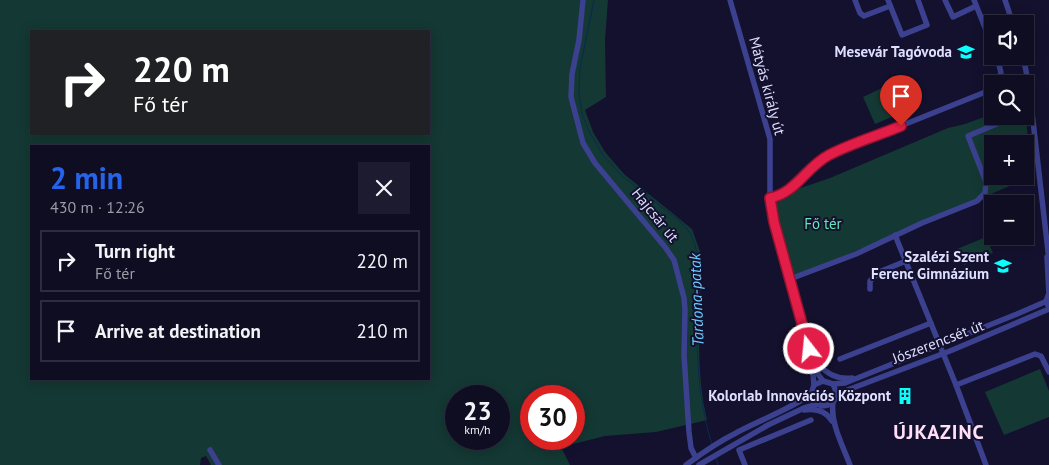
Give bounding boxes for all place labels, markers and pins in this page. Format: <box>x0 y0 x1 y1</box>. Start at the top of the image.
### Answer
place label: Mesevár Tagóvoda <box>835 42 952 61</box>
school or university icon: Mesevár Tagóvoda <box>956 42 976 62</box>
pin <box>880 75 922 126</box>
place label: Szalézi Szent Ferenc Gimnázium <box>871 247 990 283</box>
school or university icon: Szalézi Szent Ferenc Gimnázium <box>993 256 1013 276</box>
place label: Kolorlab Innovációs Központ <box>708 386 892 405</box>
building icon: Kolorlab Innovációs Központ <box>895 386 915 406</box>

